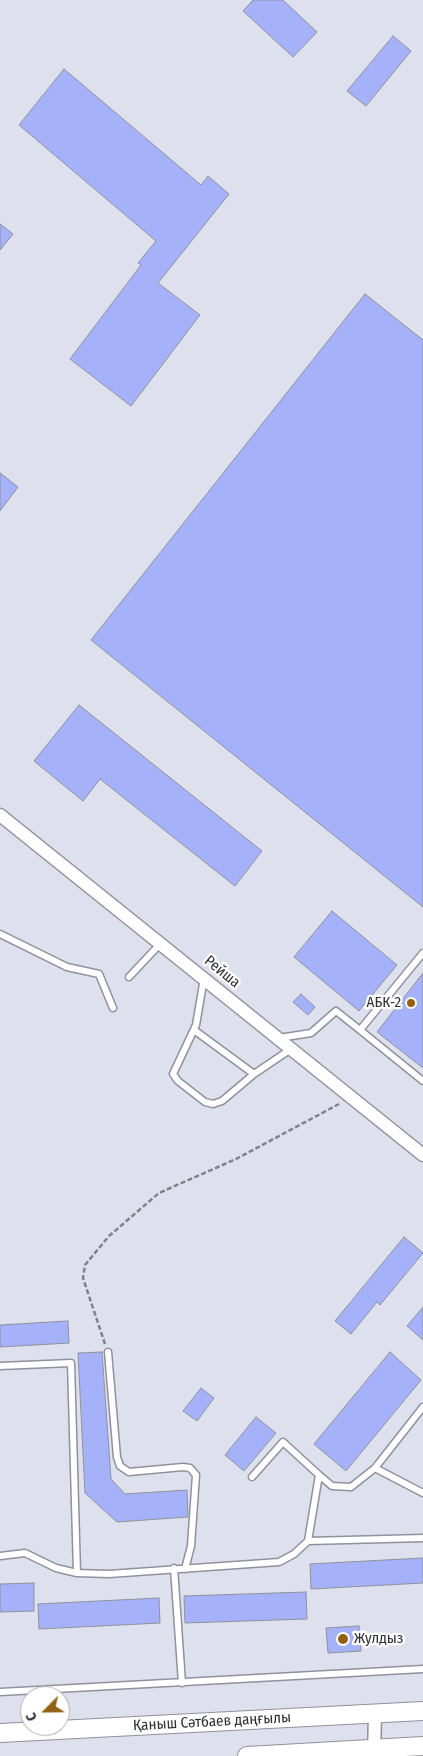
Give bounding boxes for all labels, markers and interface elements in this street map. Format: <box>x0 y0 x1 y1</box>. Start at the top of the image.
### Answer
street label: Рейша <box>200 952 244 992</box>
place label: АБК-2 <box>367 994 401 1012</box>
marker: АБК-2 <box>405 997 417 1009</box>
place label: Жулдыз <box>354 1630 403 1648</box>
marker: Жулдыз <box>336 1632 350 1646</box>
north arrow <box>20 1686 70 1736</box>
street label: Қаныш Сәтбаев даңғылы <box>133 1709 291 1735</box>
text: С <box>22 1710 41 1723</box>

